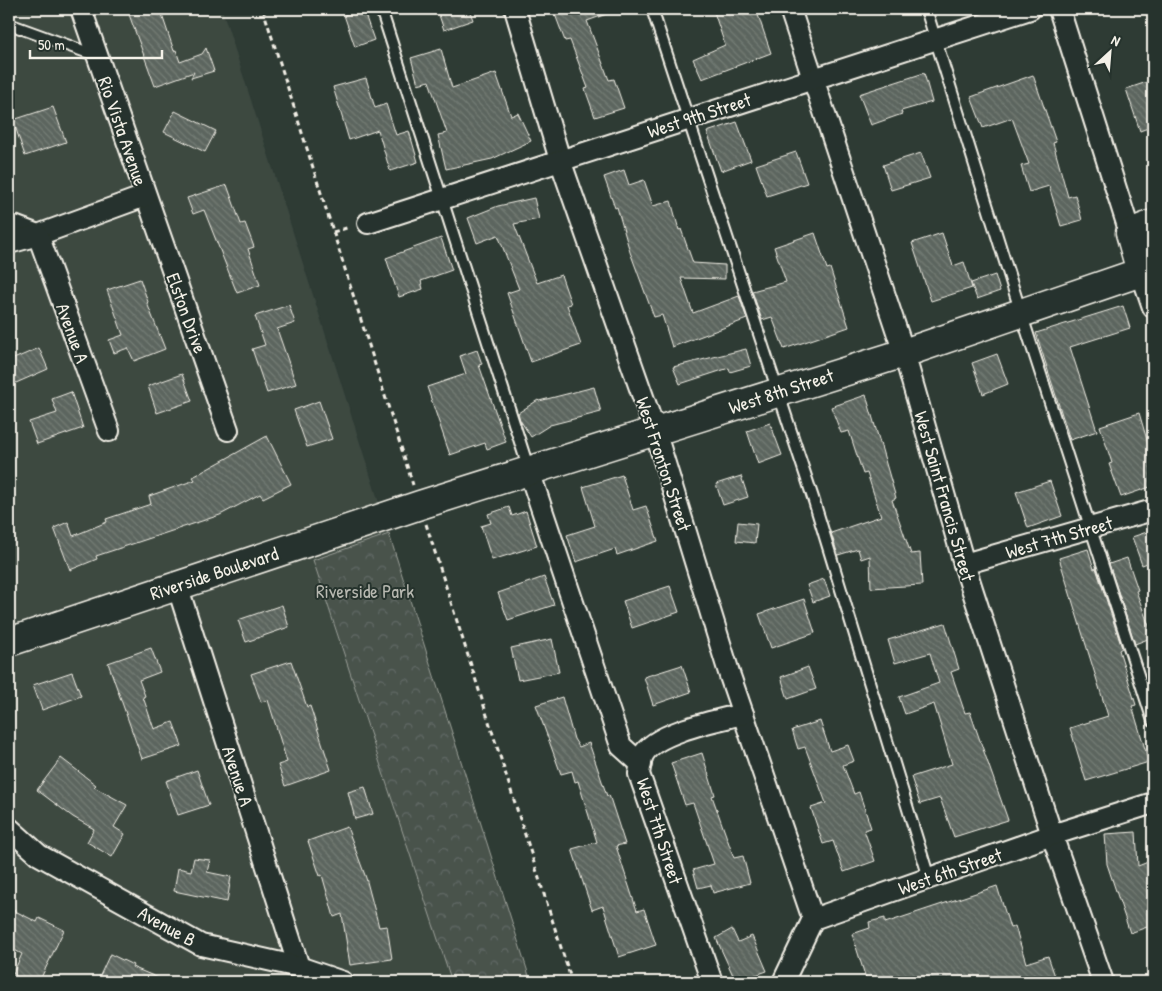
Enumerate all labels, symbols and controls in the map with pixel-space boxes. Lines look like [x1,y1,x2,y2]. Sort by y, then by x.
scale bar [30,28,162,60]
north arrow [1084,28,1134,78]
text: N [1108,30,1124,50]
text: 50 m [38,34,65,55]
street label: Rio Vista Avenue [92,73,154,189]
street label: West 9th Street [644,86,755,144]
street label: Elston Drive [160,269,214,357]
street label: Avenue A [50,300,96,366]
street label: West 8th Street [725,362,837,420]
street label: West Fronton Street [630,394,698,535]
street label: West Saint Francis Street [908,408,982,584]
street label: West 7th Street [1003,509,1116,565]
street label: Riverside Boulevard [146,540,282,606]
park label: Riverside Park [316,578,414,604]
street label: Avenue A [216,743,260,809]
street label: West 7th Street [631,775,690,888]
street label: West 6th Street [895,841,1006,901]
street label: Avenue B [134,900,200,952]

